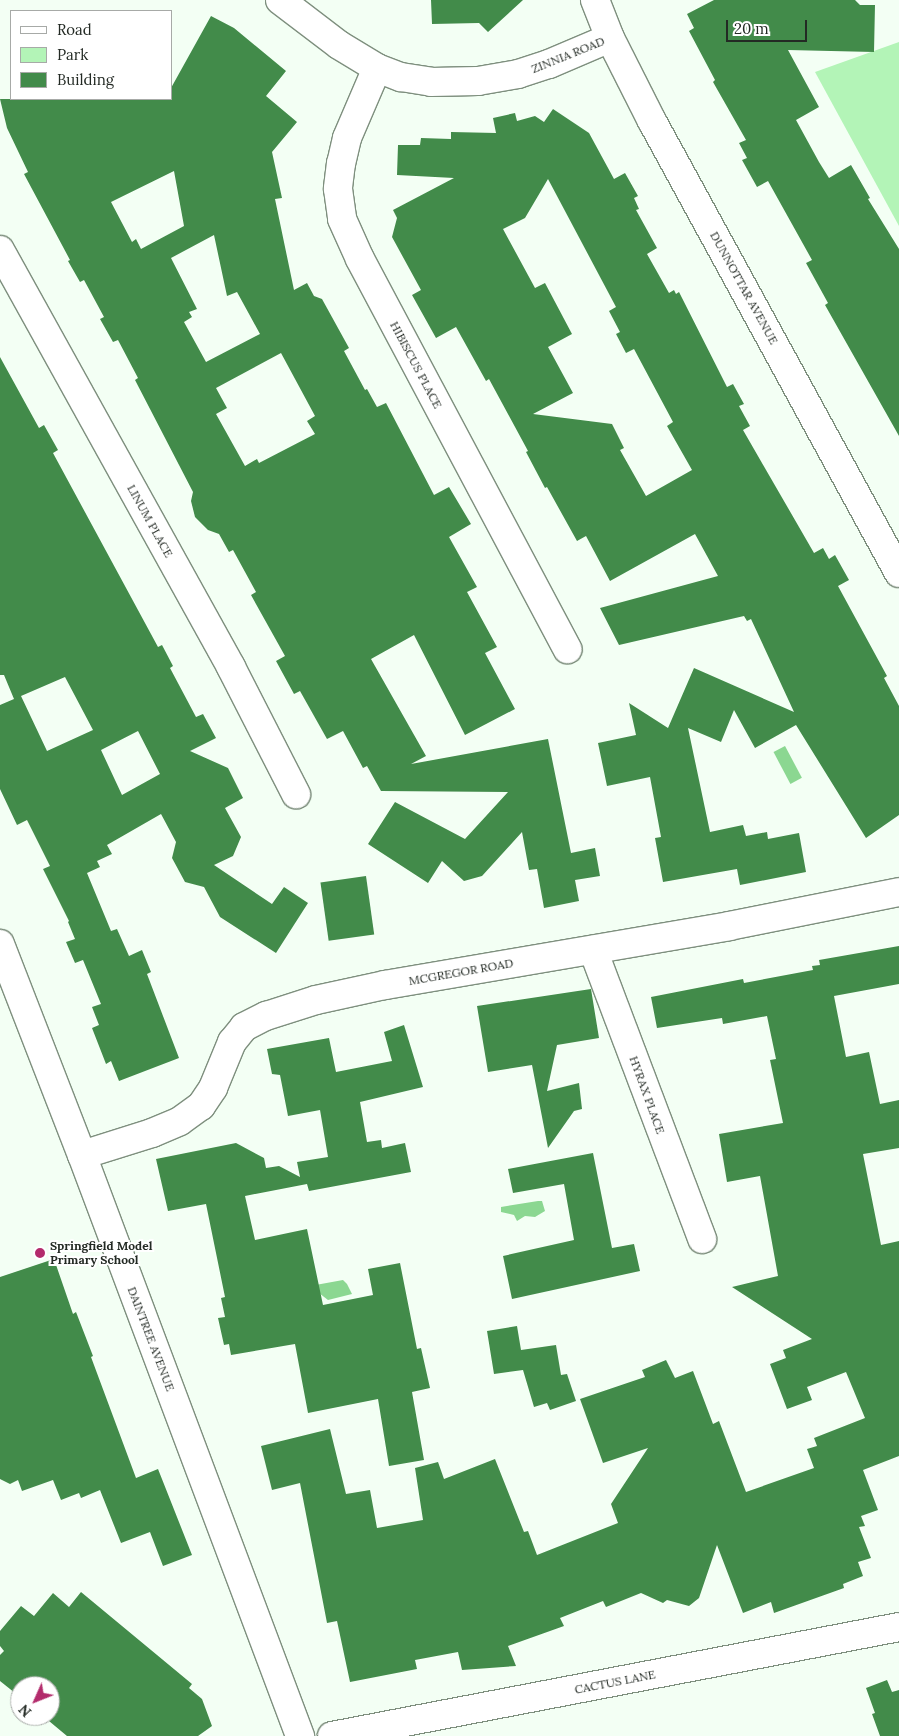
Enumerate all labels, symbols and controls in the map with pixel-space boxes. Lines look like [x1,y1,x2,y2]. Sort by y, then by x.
legend [10,10,172,100]
scale bar [729,10,810,42]
text: 20 m [734,19,769,38]
text: Road [57,20,92,39]
street label: ZINNIA ROAD [529,34,607,76]
text: Park [57,45,88,64]
text: Building [57,70,114,89]
street label: DUNNOTTAR AVENUE [707,229,781,347]
street label: HIBISCUS PLACE [387,319,445,411]
street label: LINUM PLACE [124,482,176,560]
street label: MCGREGOR ROAD [408,956,514,988]
street label: HYRAX PLACE [626,1054,668,1136]
place label: Springfield Model Primary School [50,1239,152,1267]
marker: Springfield Model Primary School [34,1247,46,1259]
street label: DAINTREE AVENUE [124,1285,178,1393]
street label: CACTUS LANE [573,1667,657,1697]
north arrow [10,1676,60,1726]
text: N [15,1701,35,1721]

